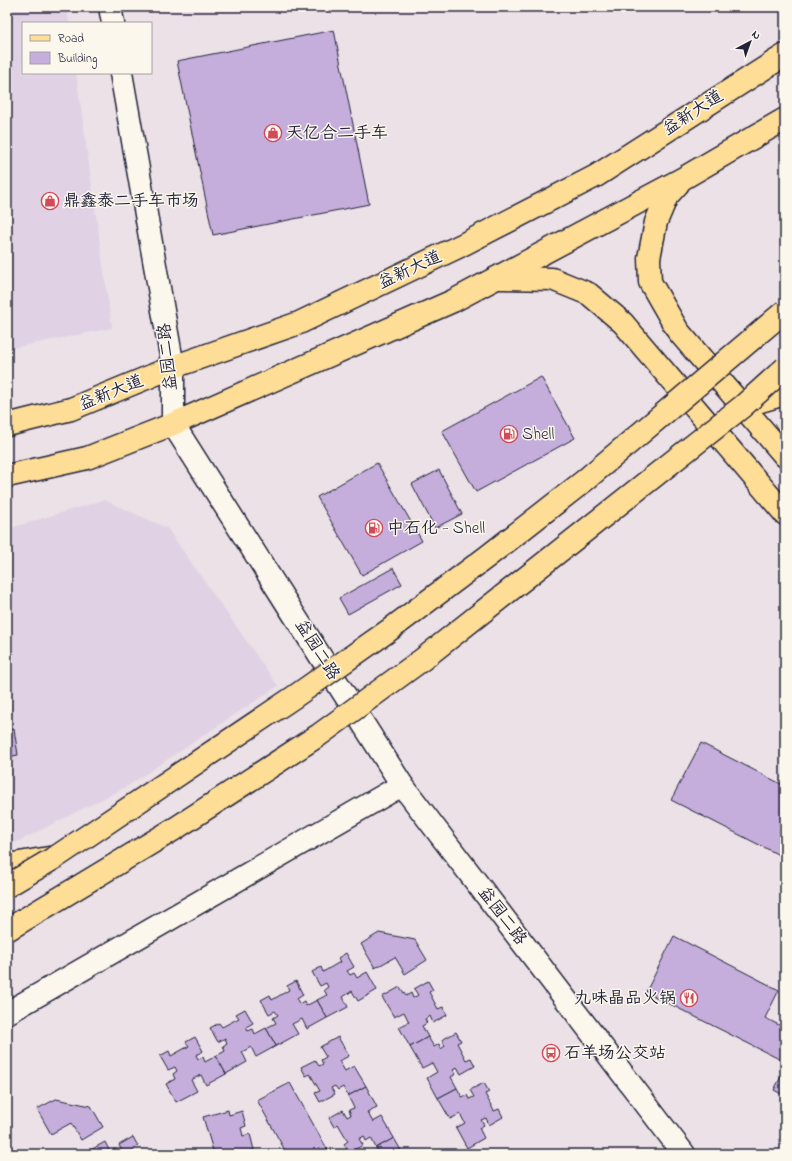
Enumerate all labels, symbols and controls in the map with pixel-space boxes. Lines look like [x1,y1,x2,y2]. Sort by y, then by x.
legend [22,22,152,74]
north arrow [730,22,770,62]
text: N [748,27,764,44]
text: Road [58,30,84,48]
text: Building [57,50,97,69]
street label: 益新大道 [658,84,728,142]
place label: 天亿合二手车 [286,121,388,146]
shop icon: 天亿合二手车 [263,123,283,143]
place label: 鼎鑫泰二手车市场 [63,189,199,214]
shop icon: 鼎鑫泰二手车市场 [40,191,60,211]
street label: 益新大道 [374,244,446,296]
street label: 益园二路 [152,322,184,392]
street label: 益新大道 [75,369,147,417]
place label: Shell [522,422,554,447]
fuel station icon: Shell [499,424,519,444]
place label: 中石化 - Shell [387,516,485,541]
fuel station icon: 中石化 - Shell [364,518,384,538]
street label: 益园二路 [288,615,346,685]
street label: 益园二路 [472,881,532,951]
place label: 九味晶品火锅 [574,986,676,1011]
restaurant icon: 九味晶品火锅 [679,988,699,1008]
place label: 石羊场公交站 [564,1041,666,1066]
bus stop icon: 石羊场公交站 [541,1043,561,1063]

